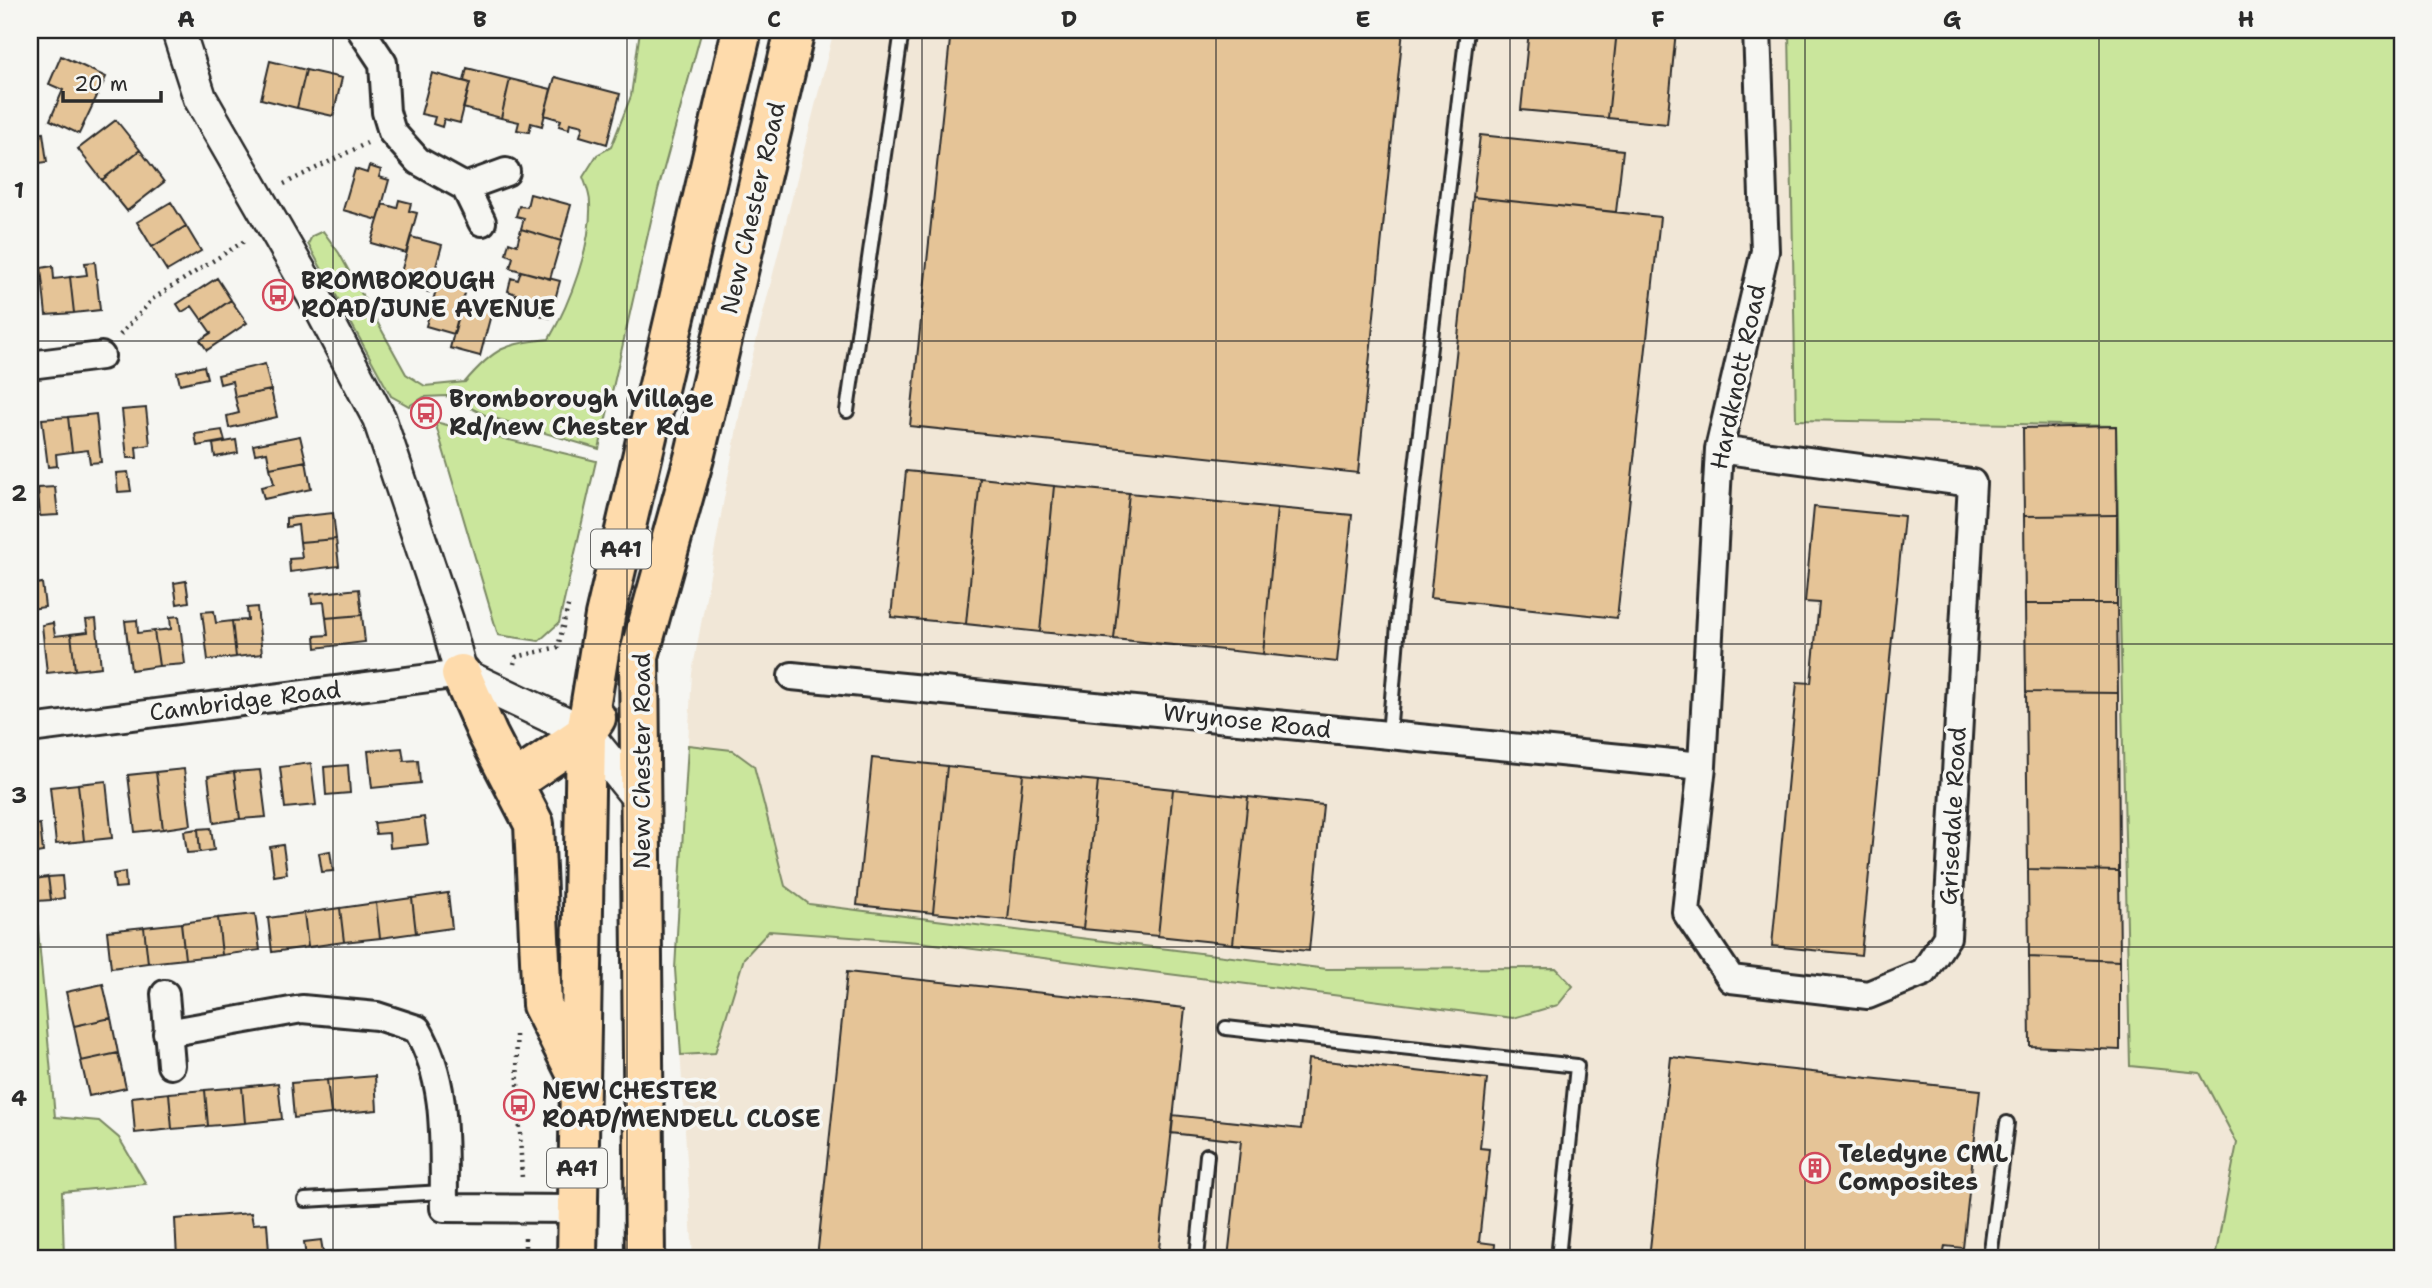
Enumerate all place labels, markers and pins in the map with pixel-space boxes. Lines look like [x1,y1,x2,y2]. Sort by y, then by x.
place label: BROMBOROUGH ROAD/JUNE AVENUE [301,265,556,325]
bus stop icon: BROMBOROUGH ROAD/JUNE AVENUE [261,278,295,312]
place label: Bromborough Village Rd/new Chester Rd [449,383,714,443]
bus stop icon: Bromborough Village Rd/new Chester Rd [409,396,443,430]
place label: NEW CHESTER ROAD/MENDELL CLOSE [542,1075,821,1135]
bus stop icon: NEW CHESTER ROAD/MENDELL CLOSE [502,1088,536,1122]
place label: Teledyne CML Composites [1838,1138,2008,1198]
building icon: Teledyne CML Composites [1798,1151,1832,1185]

